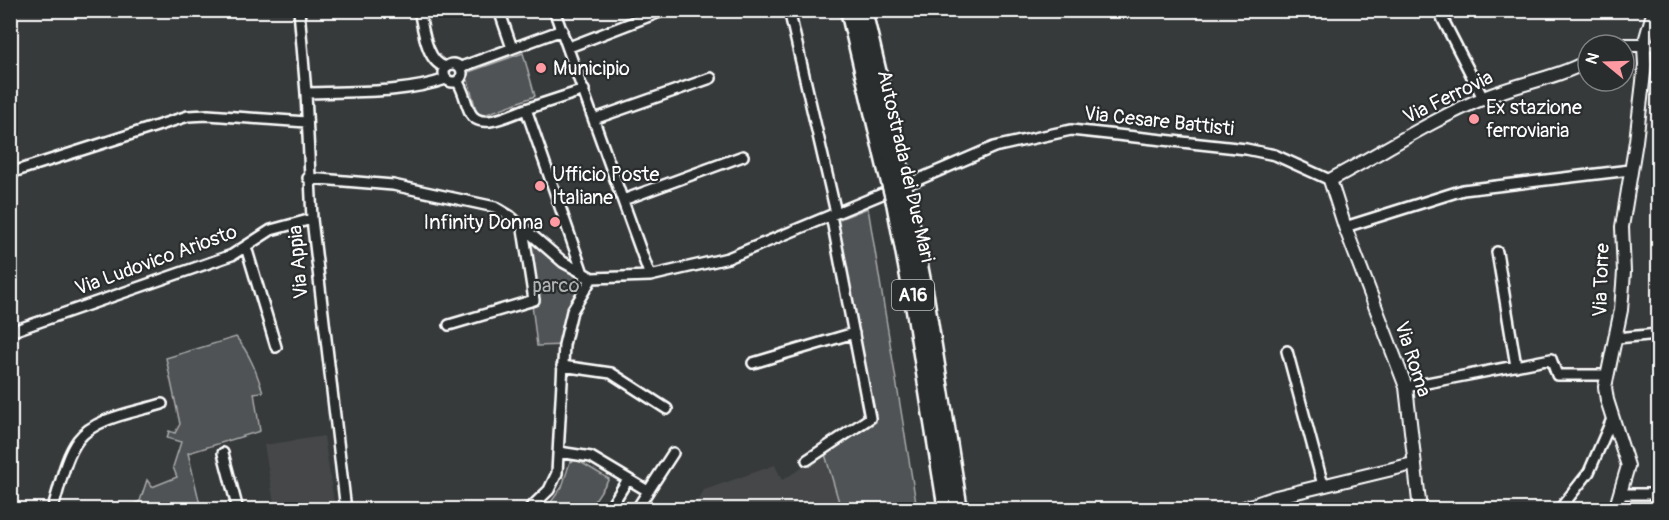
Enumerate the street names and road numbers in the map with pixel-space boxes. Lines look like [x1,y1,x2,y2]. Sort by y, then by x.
street label: Via Ferrovia [1399,65,1497,129]
street label: Autostrada dei Due Mari [872,67,940,265]
street label: Via Cesare Battisti [1083,101,1235,141]
street label: Via Ludovico Ariosto [72,219,241,301]
street label: Via Appia [282,224,314,300]
street label: Via Torre [1587,243,1615,317]
road number: A16 [892,280,934,310]
street label: Via Roma [1389,318,1437,400]

